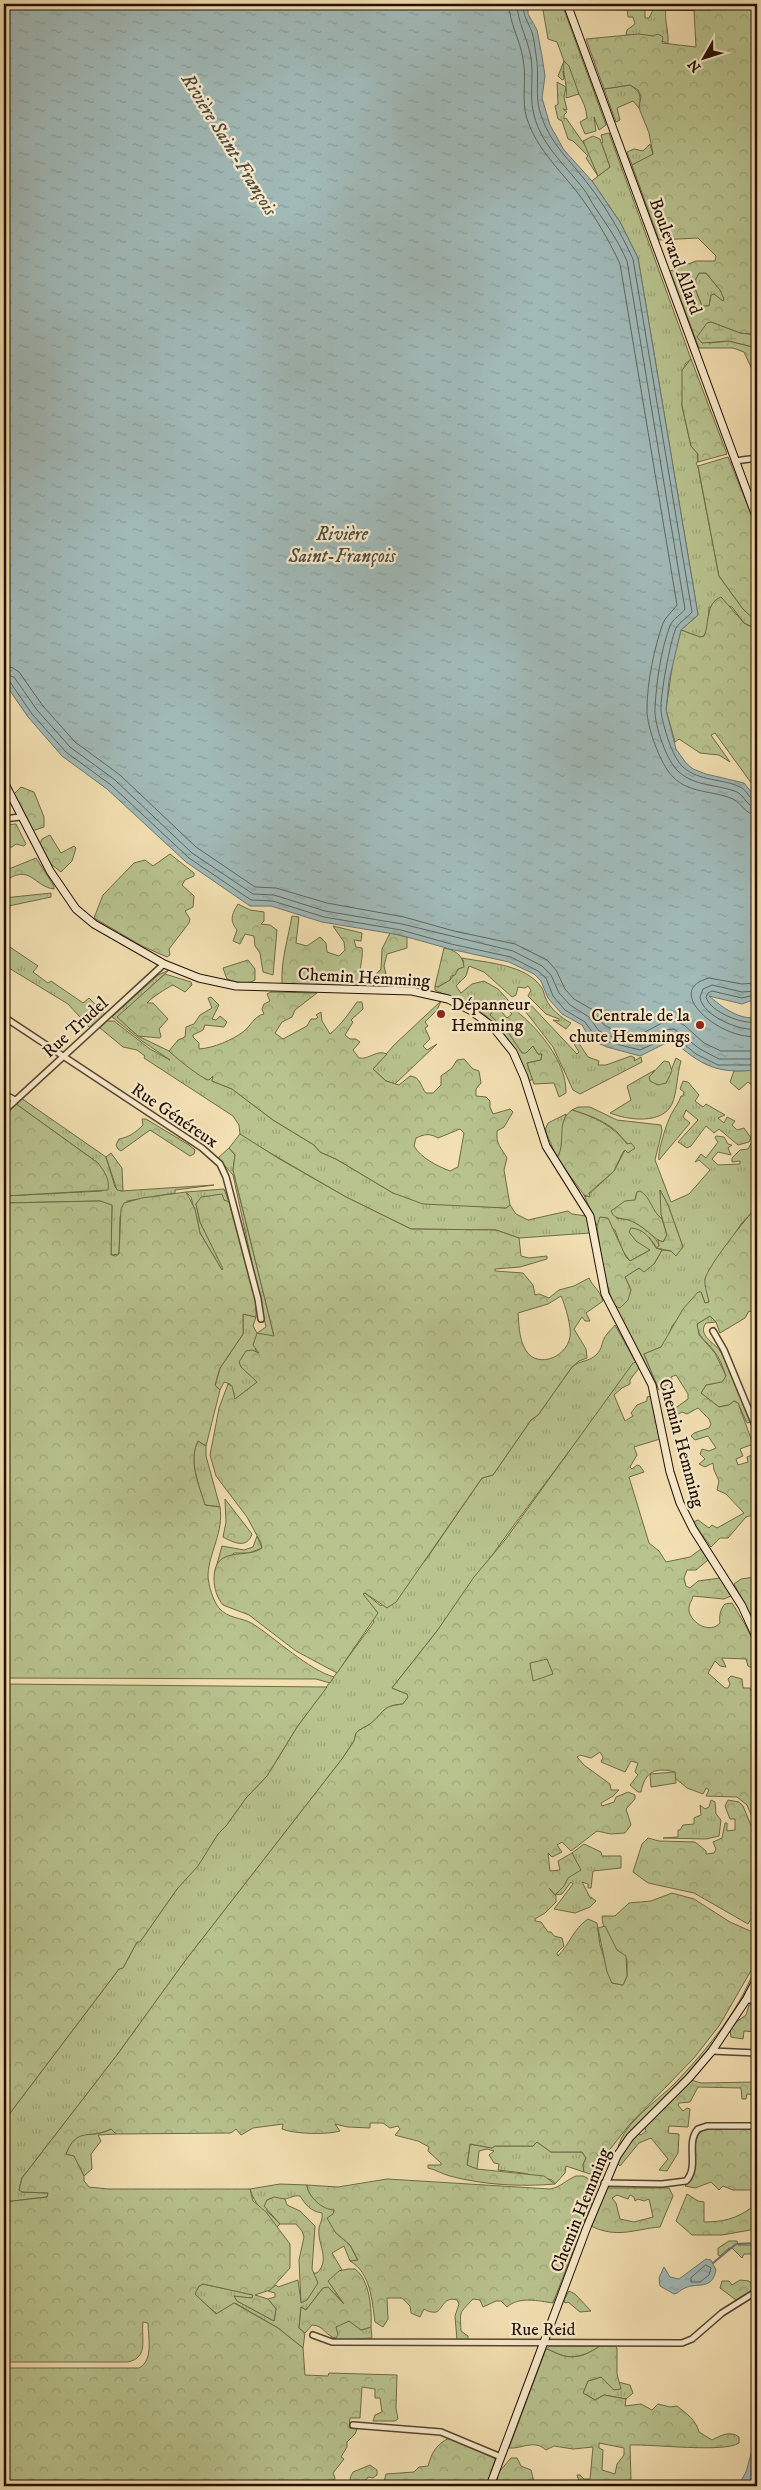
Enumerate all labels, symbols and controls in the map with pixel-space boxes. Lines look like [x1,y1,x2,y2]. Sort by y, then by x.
north arrow [678,32,728,82]
text: N [684,55,705,76]
water label: Rivière Saint-François [175,69,282,221]
street label: Boulevard Allard [644,195,706,318]
water label: Rivière Saint-François [287,523,397,568]
street label: Chemin Hemming [297,964,431,992]
street label: Rue Trudel [38,992,114,1063]
place label: Dépanneur Hemming [451,994,530,1037]
place label: Centrale de la chute Hemmings [569,1005,690,1048]
marker: Dépanneur Hemming [435,1008,447,1020]
marker: Centrale de la chute Hemmings [694,1019,706,1031]
street label: Rue Généreux [127,1079,222,1153]
street label: Chemin Hemming [653,1376,709,1510]
street label: Chemin Hemming [546,2145,616,2276]
street label: Rue Reid [511,2319,575,2341]

